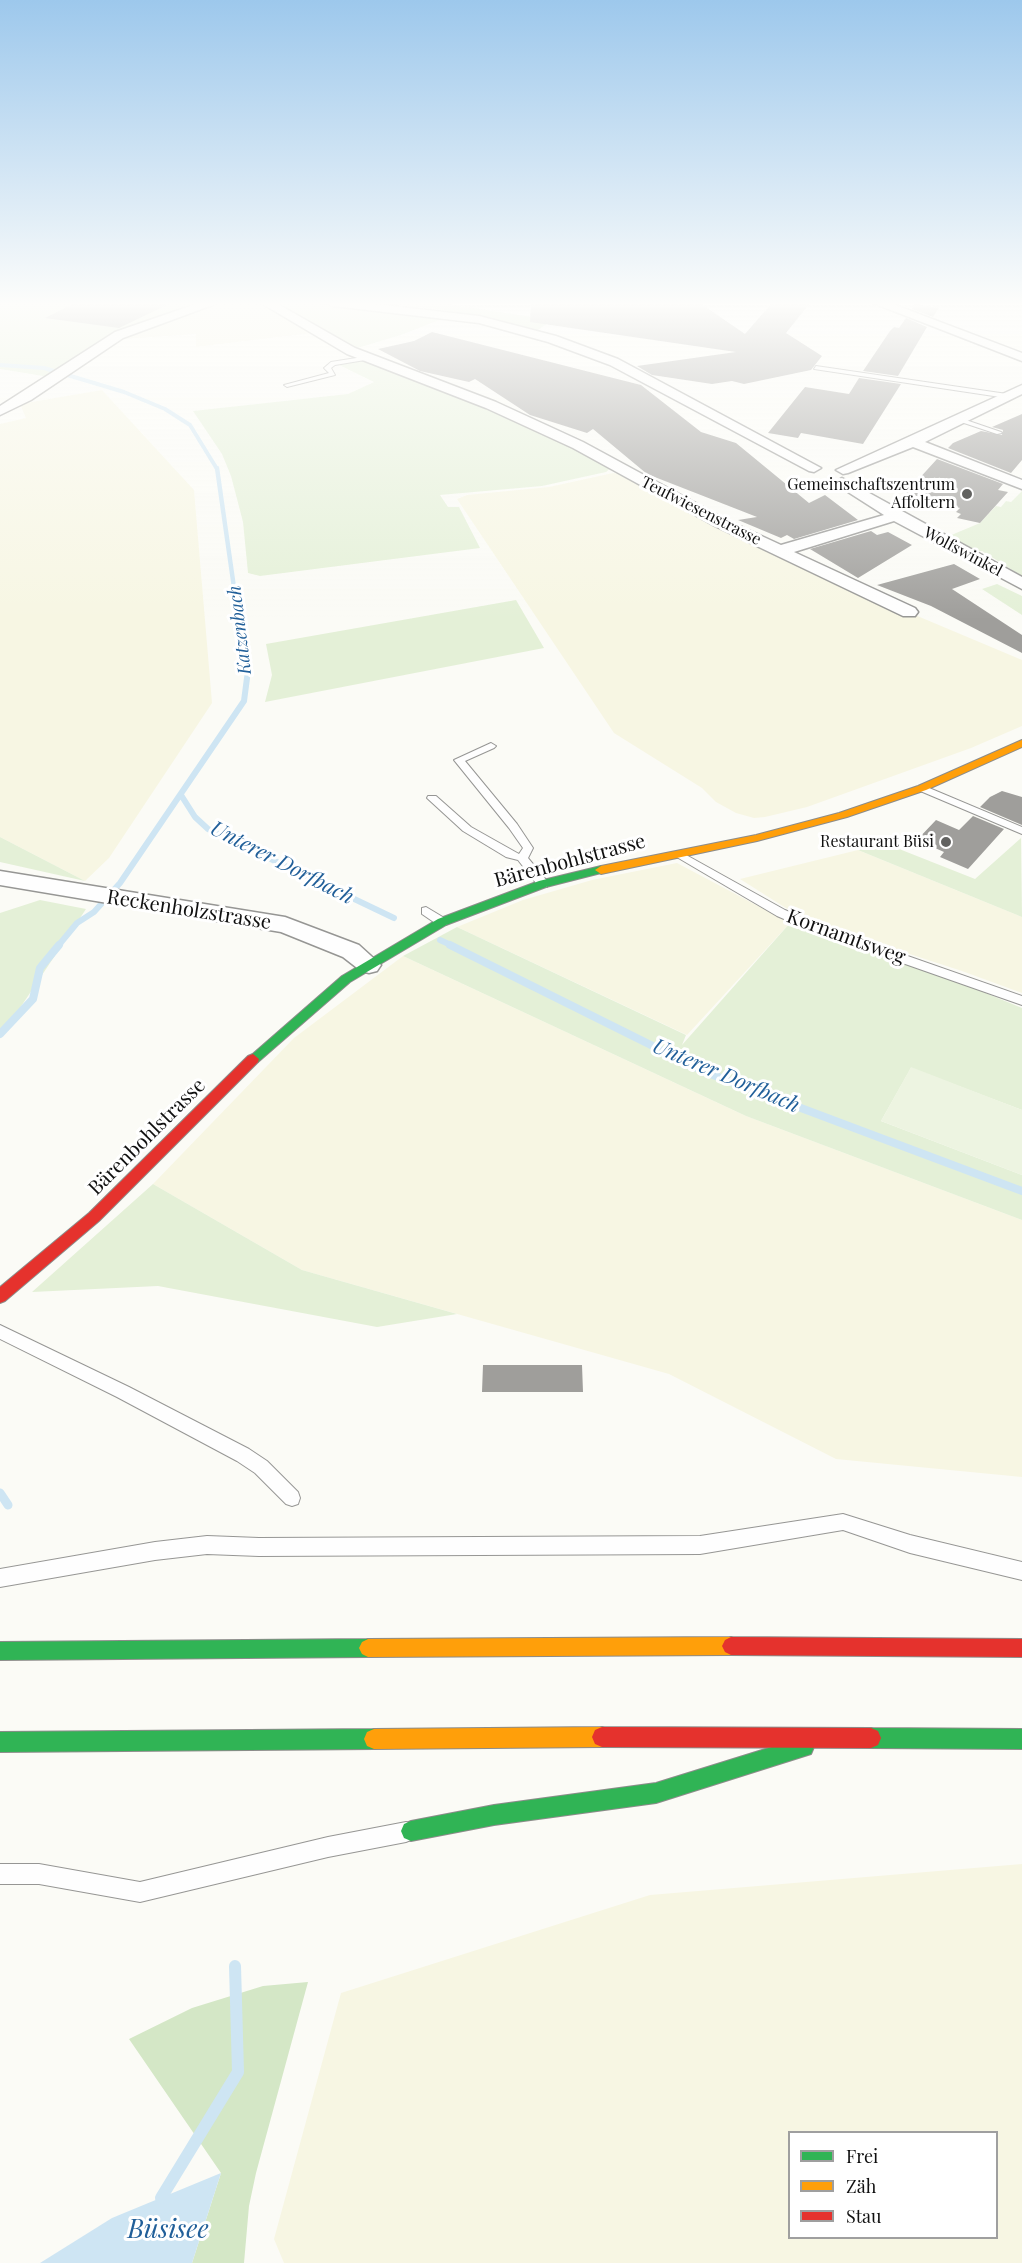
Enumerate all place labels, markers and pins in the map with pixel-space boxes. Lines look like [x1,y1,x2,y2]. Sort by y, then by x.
place label: Gemeinschaftszentrum Affoltern [787,475,955,513]
marker: Gemeinschaftszentrum Affoltern [960,487,974,501]
place label: Restaurant Büsi [820,832,934,852]
marker: Restaurant Büsi [939,835,953,849]

